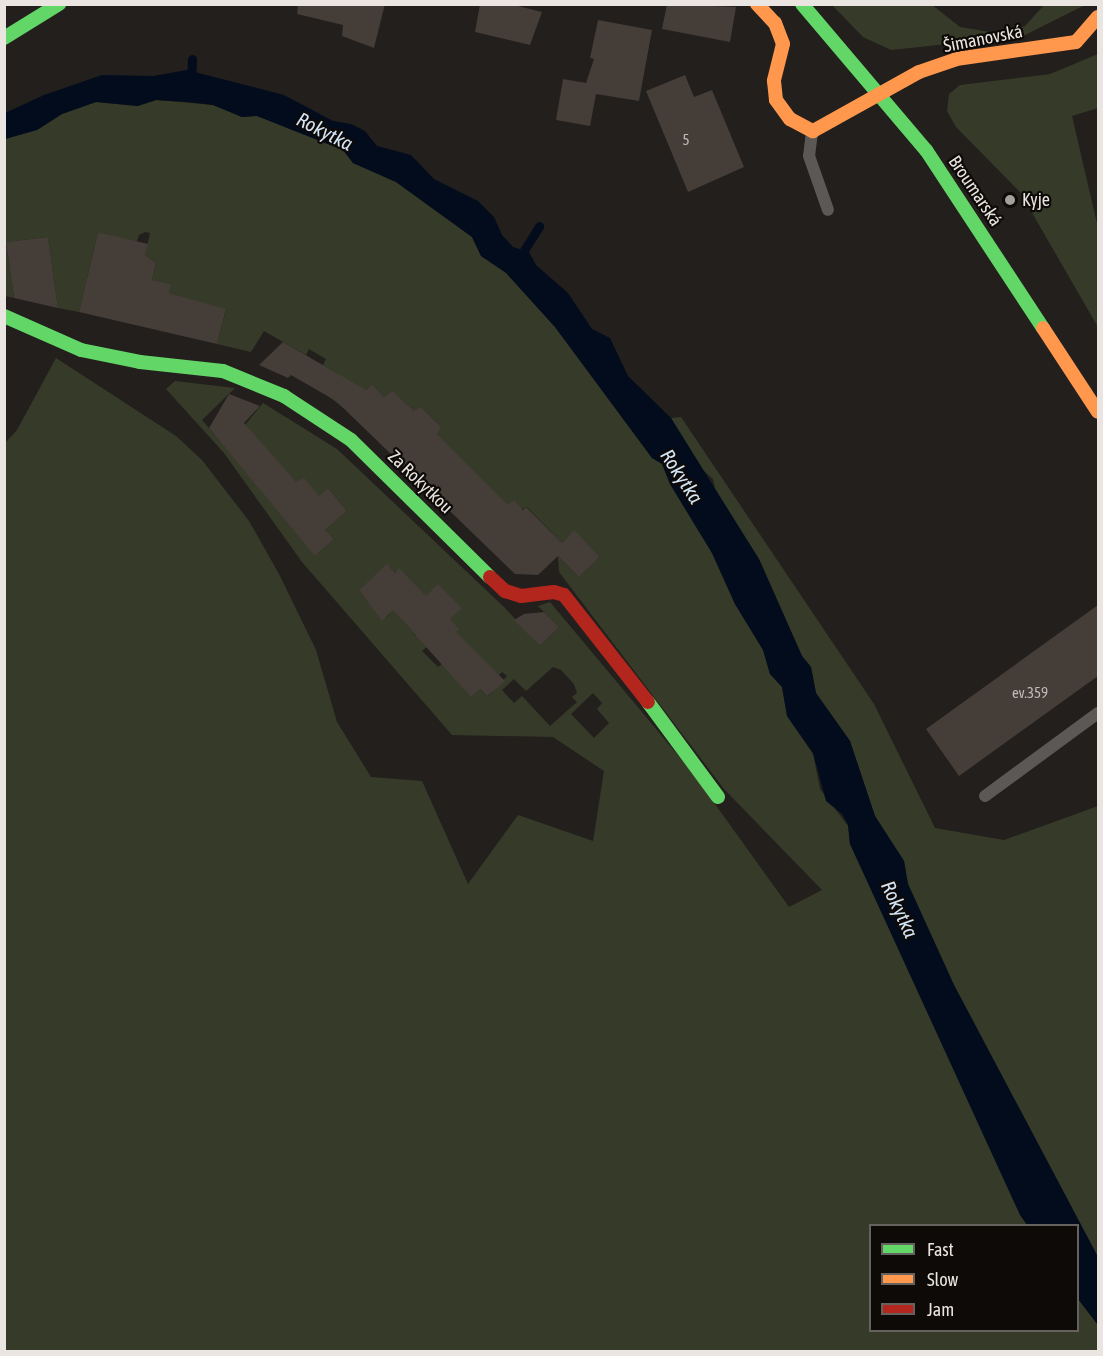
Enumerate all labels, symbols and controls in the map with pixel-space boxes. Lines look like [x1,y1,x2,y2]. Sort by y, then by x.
street label: Šimanovská [942,21,1024,57]
water label: Rokytka [293,107,357,155]
house number: 5 [682,131,690,149]
street label: Broumarská [944,152,1006,230]
place label: Kyje [1022,189,1050,211]
marker: Kyje [1003,193,1017,207]
water label: Rokytka [656,444,708,508]
street label: Za Rokytkou [383,446,457,518]
house number: ev.359 [1012,684,1048,702]
water label: Rokytka [876,877,924,941]
legend [869,1224,1079,1332]
text: Fast [927,1239,954,1260]
text: Slow [927,1269,958,1290]
text: Jam [927,1299,954,1320]

